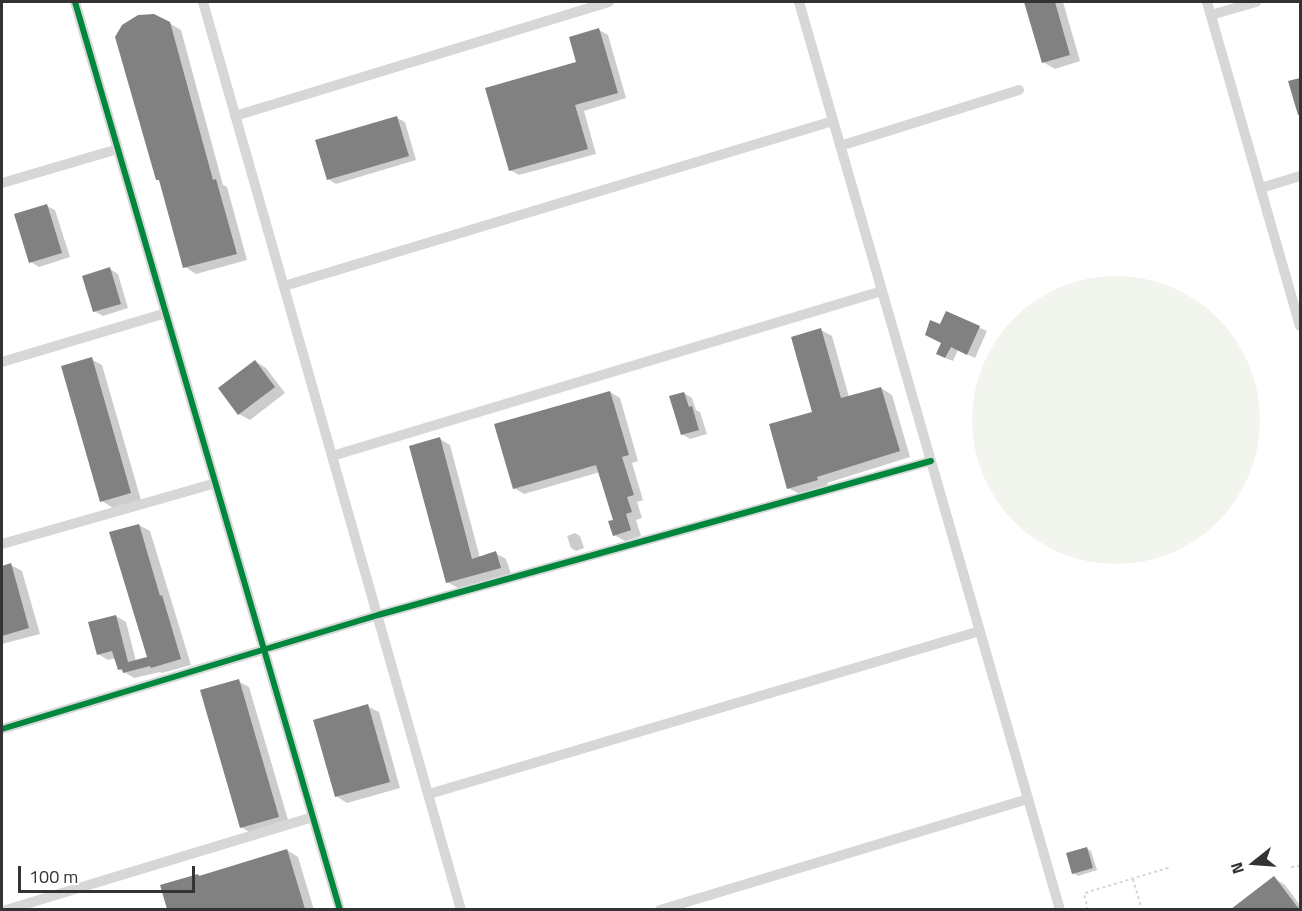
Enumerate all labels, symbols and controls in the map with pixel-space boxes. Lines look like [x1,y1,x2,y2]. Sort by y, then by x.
north arrow [1224,833,1284,893]
scale bar [21,854,198,892]
text: N [1224,859,1250,877]
text: 100 m [29,863,78,890]

